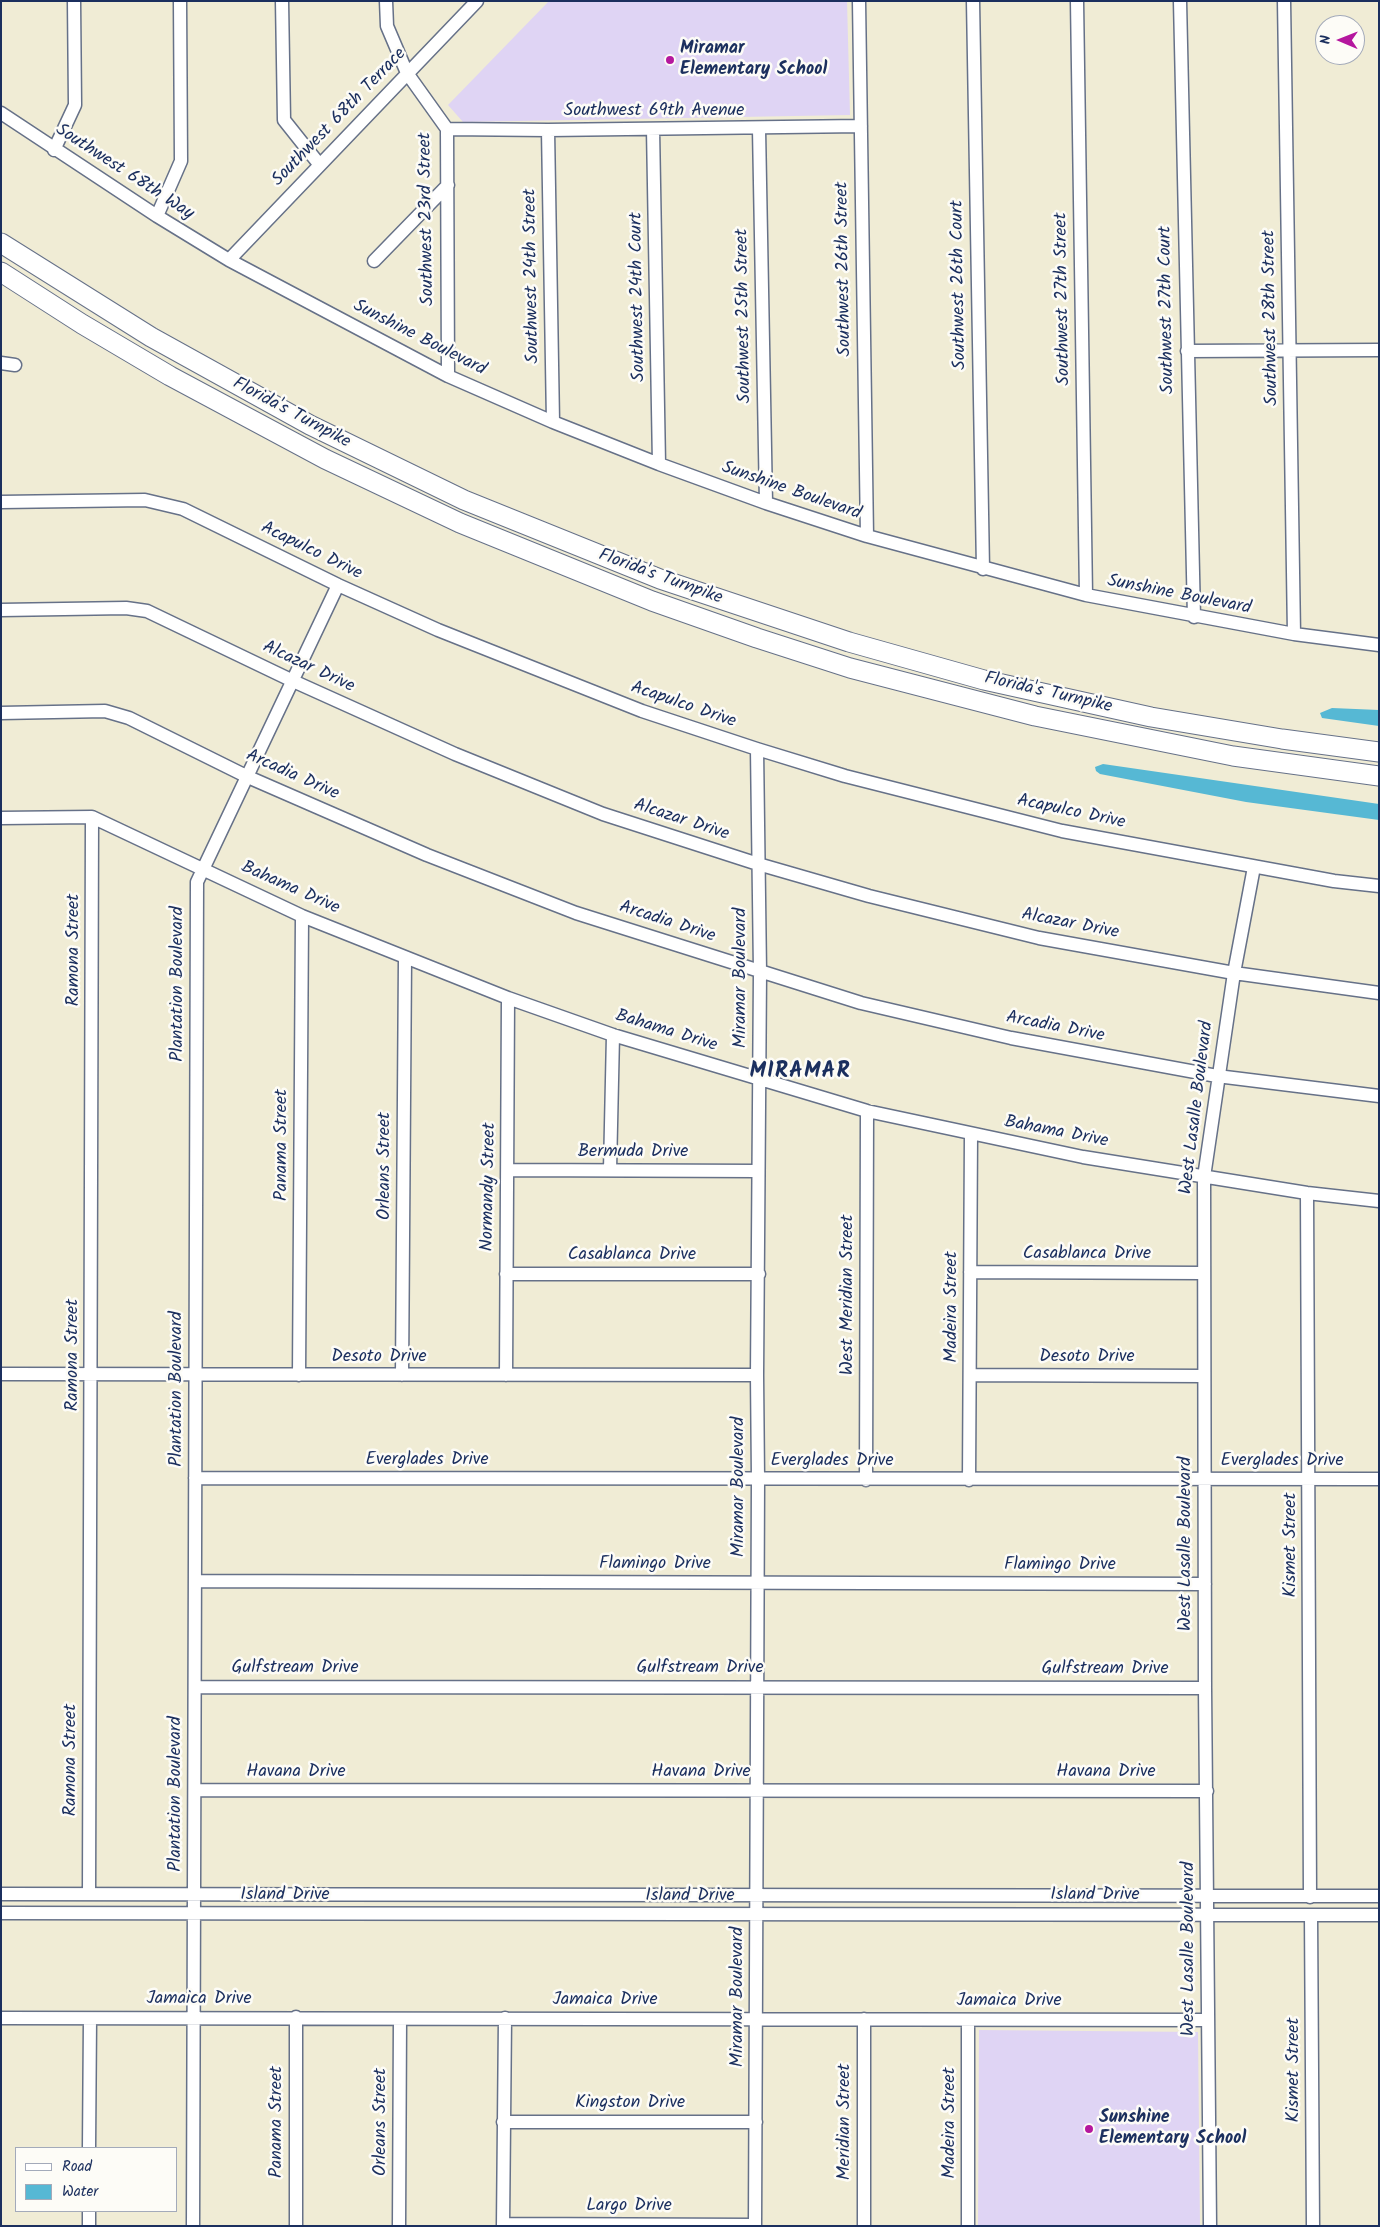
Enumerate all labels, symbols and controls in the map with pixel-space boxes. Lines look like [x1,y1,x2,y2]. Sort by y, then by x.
north arrow [1315,15,1365,65]
text: N [1315,35,1337,44]
place label: Miramar Elementary School [680,39,827,82]
street label: Southwest 68th Terrace [268,44,412,192]
marker: Miramar Elementary School [664,54,676,66]
street label: Southwest 69th Avenue [564,101,744,123]
street label: Southwest 68th Way [51,120,197,226]
street label: Southwest 23rd Street [416,132,440,306]
street label: Southwest 26th Street [833,181,857,357]
street label: Southwest 24th Street [521,188,545,364]
street label: Southwest 26th Court [948,200,972,370]
street label: Southwest 24th Court [627,212,651,382]
street label: Southwest 27th Street [1052,212,1076,386]
street label: Southwest 27th Court [1156,226,1180,394]
street label: Southwest 25th Street [733,228,757,404]
street label: Southwest 28th Street [1260,230,1284,406]
street label: Sunshine Boulevard [349,296,489,382]
street label: Florida's Turnpike [228,374,354,454]
street label: Sunshine Boulevard [718,458,864,526]
street label: Acapulco Drive [257,518,365,586]
street label: Florida's Turnpike [595,546,725,610]
street label: Sunshine Boulevard [1105,571,1253,621]
street label: Alcazar Drive [259,637,357,699]
street label: Florida's Turnpike [982,669,1114,719]
street label: Acapulco Drive [627,678,739,734]
street label: Arcadia Drive [242,746,342,806]
street label: Acapulco Drive [1015,791,1127,835]
street label: Alcazar Drive [631,795,731,847]
street label: Bahama Drive [237,858,343,920]
street label: Ramona Street [64,894,86,1006]
street label: Arcadia Drive [616,897,718,949]
street label: Alcazar Drive [1019,905,1121,945]
street label: Plantation Boulevard [168,906,190,1062]
street label: Miramar Boulevard [731,908,753,1048]
street label: Bahama Drive [612,1006,720,1058]
street label: Arcadia Drive [1004,1008,1106,1048]
street label: West Lasalle Boulevard [1177,1020,1219,1196]
district label: MIRAMAR [749,1060,851,1086]
street label: Panama Street [272,1089,294,1201]
street label: Orleans Street [375,1112,397,1220]
street label: Bahama Drive [1002,1112,1110,1154]
street label: Normandy Street [478,1122,502,1252]
street label: Bermuda Drive [578,1142,688,1164]
street label: West Meridian Street [838,1215,860,1375]
street label: Casablanca Drive [1023,1244,1151,1266]
street label: Casablanca Drive [568,1245,696,1267]
street label: Madeira Street [942,1251,964,1363]
street label: Ramona Street [63,1299,85,1411]
street label: Plantation Boulevard [167,1311,189,1467]
street label: Desoto Drive [331,1347,427,1369]
street label: Desoto Drive [1039,1347,1135,1369]
street label: Miramar Boulevard [729,1417,751,1557]
street label: Everglades Drive [365,1450,489,1472]
street label: Everglades Drive [770,1451,894,1473]
street label: Everglades Drive [1220,1451,1344,1473]
street label: West Lasalle Boulevard [1176,1457,1198,1631]
street label: Kismet Street [1281,1493,1303,1597]
street label: Flamingo Drive [599,1554,711,1576]
street label: Flamingo Drive [1004,1555,1116,1577]
street label: Gulfstream Drive [231,1658,359,1680]
street label: Gulfstream Drive [636,1658,764,1680]
street label: Gulfstream Drive [1041,1659,1169,1681]
street label: Ramona Street [61,1704,83,1816]
street label: Plantation Boulevard [166,1716,188,1872]
street label: Havana Drive [246,1762,346,1784]
street label: Havana Drive [651,1762,751,1784]
street label: Havana Drive [1056,1762,1156,1784]
street label: West Lasalle Boulevard [1179,1862,1201,2036]
street label: Island Drive [240,1885,330,1907]
street label: Island Drive [1050,1885,1140,1907]
street label: Island Drive [645,1886,735,1908]
street label: Miramar Boulevard [728,1927,750,2067]
street label: Jamaica Drive [146,1989,252,2011]
street label: Jamaica Drive [552,1990,658,2012]
street label: Jamaica Drive [956,1991,1062,2013]
street label: Kismet Street [1284,2018,1306,2122]
street label: Meridian Street [835,2064,857,2180]
street label: Panama Street [267,2066,289,2178]
street label: Madeira Street [940,2067,962,2179]
street label: Orleans Street [371,2068,393,2176]
street label: Kingston Drive [575,2093,685,2115]
place label: Sunshine Elementary School [1099,2108,1246,2150]
marker: Sunshine Elementary School [1083,2123,1095,2135]
legend [15,2147,178,2212]
text: Road [62,2155,92,2179]
text: Water [62,2180,98,2204]
street label: Largo Drive [586,2196,672,2218]

